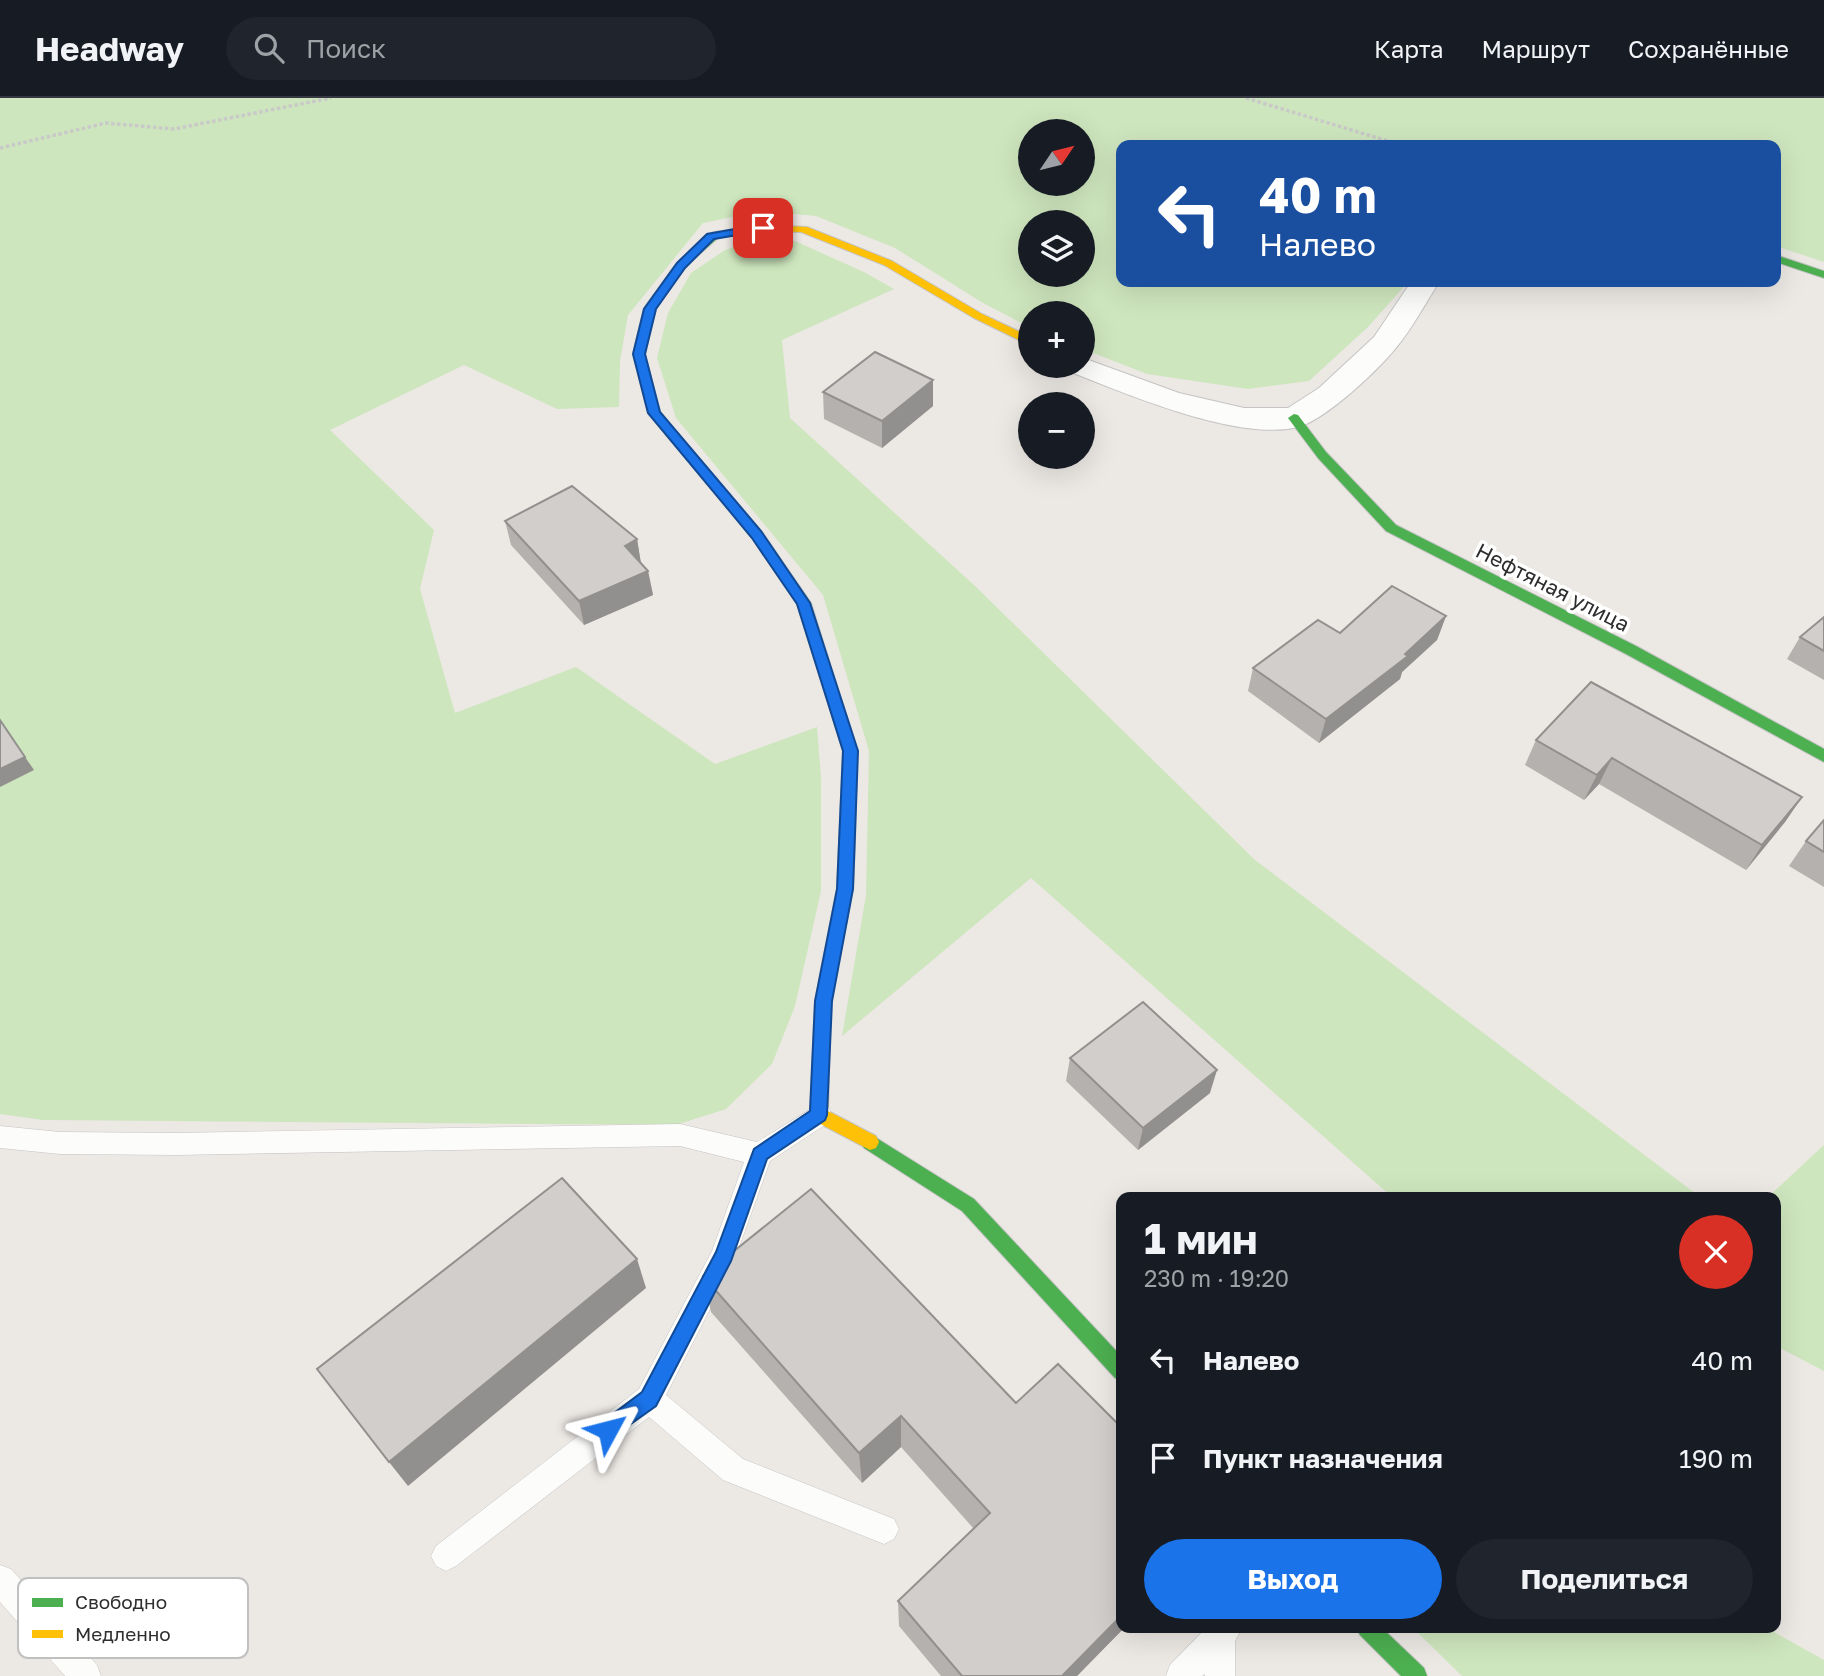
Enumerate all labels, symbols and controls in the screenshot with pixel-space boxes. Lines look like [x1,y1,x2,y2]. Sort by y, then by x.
search box [226,17,716,80]
text: Headway [35,29,184,68]
icon: search [250,29,288,67]
text: Поиск [306,33,386,64]
text: Карта [1374,34,1444,63]
text: Маршрут [1482,34,1590,63]
text: Сохранённые [1628,34,1789,63]
north arrow [1018,119,1096,196]
map controls [1018,119,1095,469]
text: 40 m [1259,165,1377,224]
icon: left [1144,168,1235,259]
pin [733,198,793,258]
icon: arrive [744,209,782,247]
button: layers [1018,210,1095,287]
text: Налево [1259,225,1376,263]
button: + [1018,301,1095,378]
button: − [1018,392,1095,469]
street label: Нефтяная улица [1472,537,1634,637]
text: 1 мин [1144,1213,1258,1263]
button: close [1679,1215,1753,1289]
text: 230 m · 19:20 [1144,1264,1289,1292]
icon: left [1144,1341,1182,1379]
text: Налево [1203,1345,1299,1376]
text: 40 m [1692,1345,1753,1376]
position arrow [571,1393,645,1467]
icon: arrive [1144,1439,1182,1477]
text: Пункт назначения [1203,1443,1443,1474]
text: 190 m [1679,1443,1753,1474]
button: Выход [1144,1539,1442,1619]
button: Поделиться [1456,1539,1753,1619]
legend [18,1578,248,1658]
text: Свободно [75,1590,167,1613]
text: Медленно [75,1622,171,1645]

